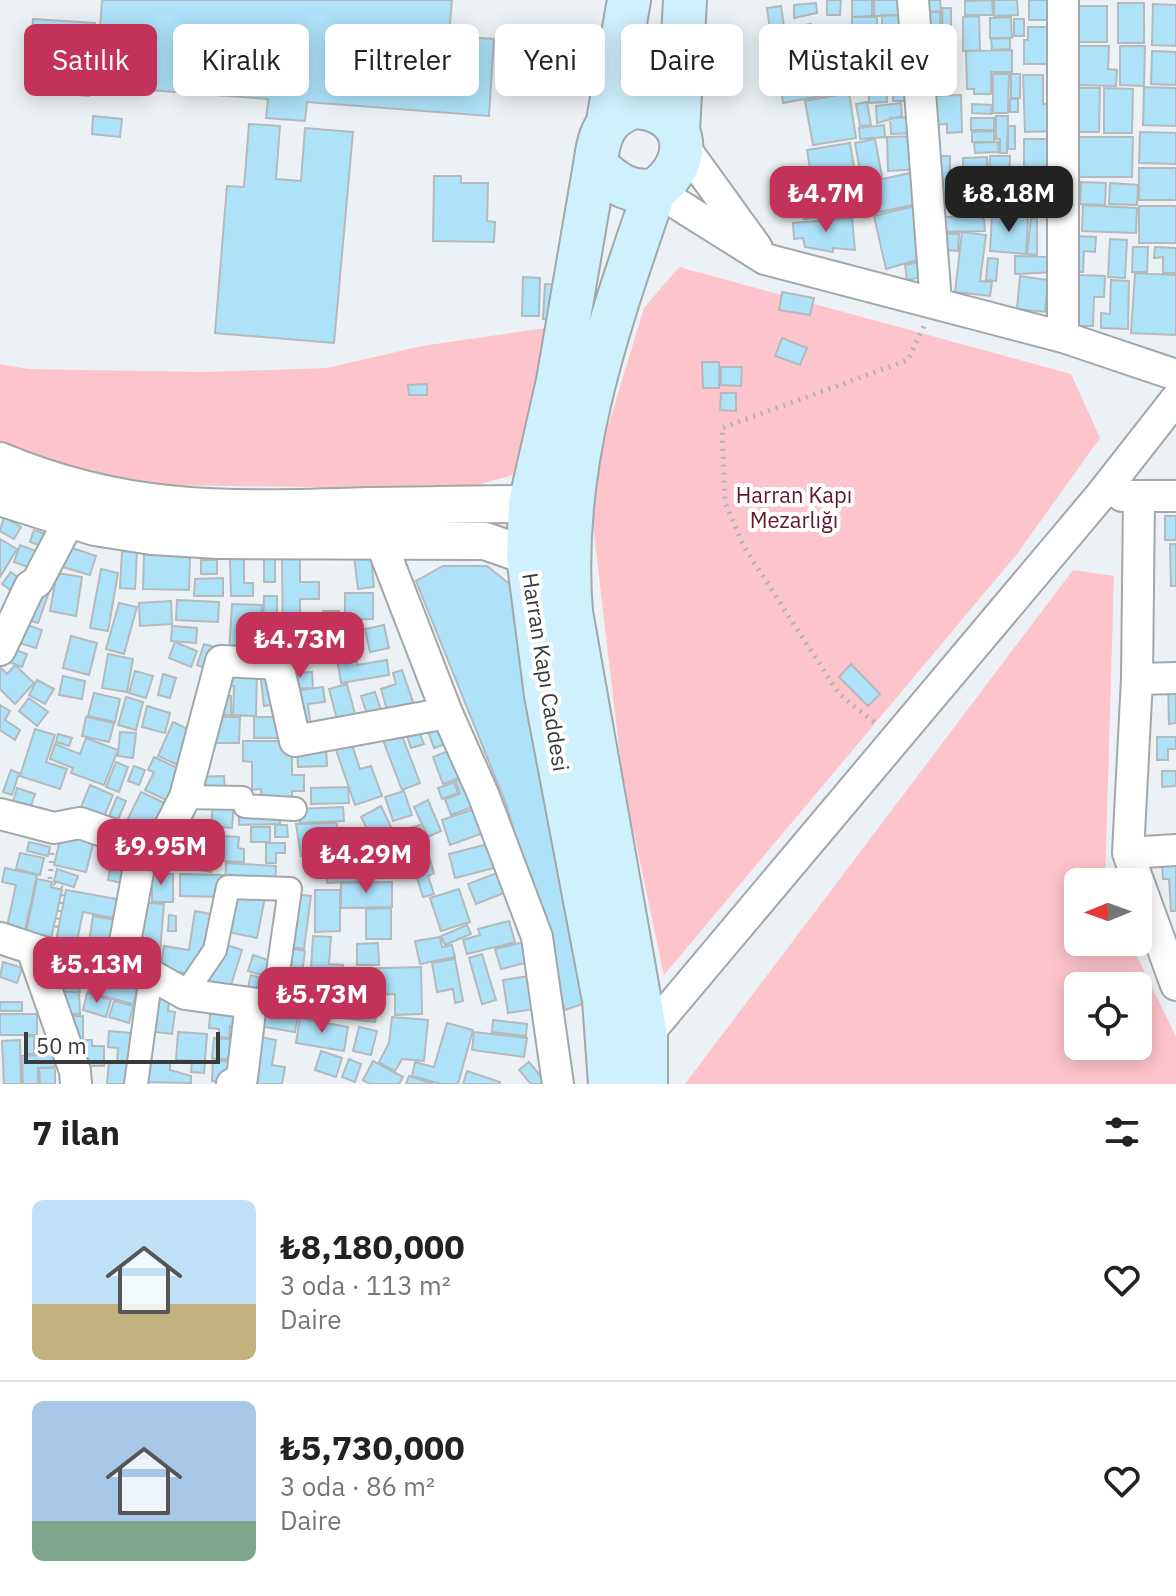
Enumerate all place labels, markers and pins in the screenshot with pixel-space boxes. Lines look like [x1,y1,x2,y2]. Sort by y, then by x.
pin: ₺4.7M [770,166,882,234]
pin: ₺8.18M [944,166,1074,234]
pin: ₺4.73M [235,612,365,680]
pin: ₺9.95M [96,819,226,887]
pin: ₺4.29M [301,827,431,895]
pin: ₺5.13M [32,937,162,1005]
pin: ₺5.73M [257,967,387,1035]

